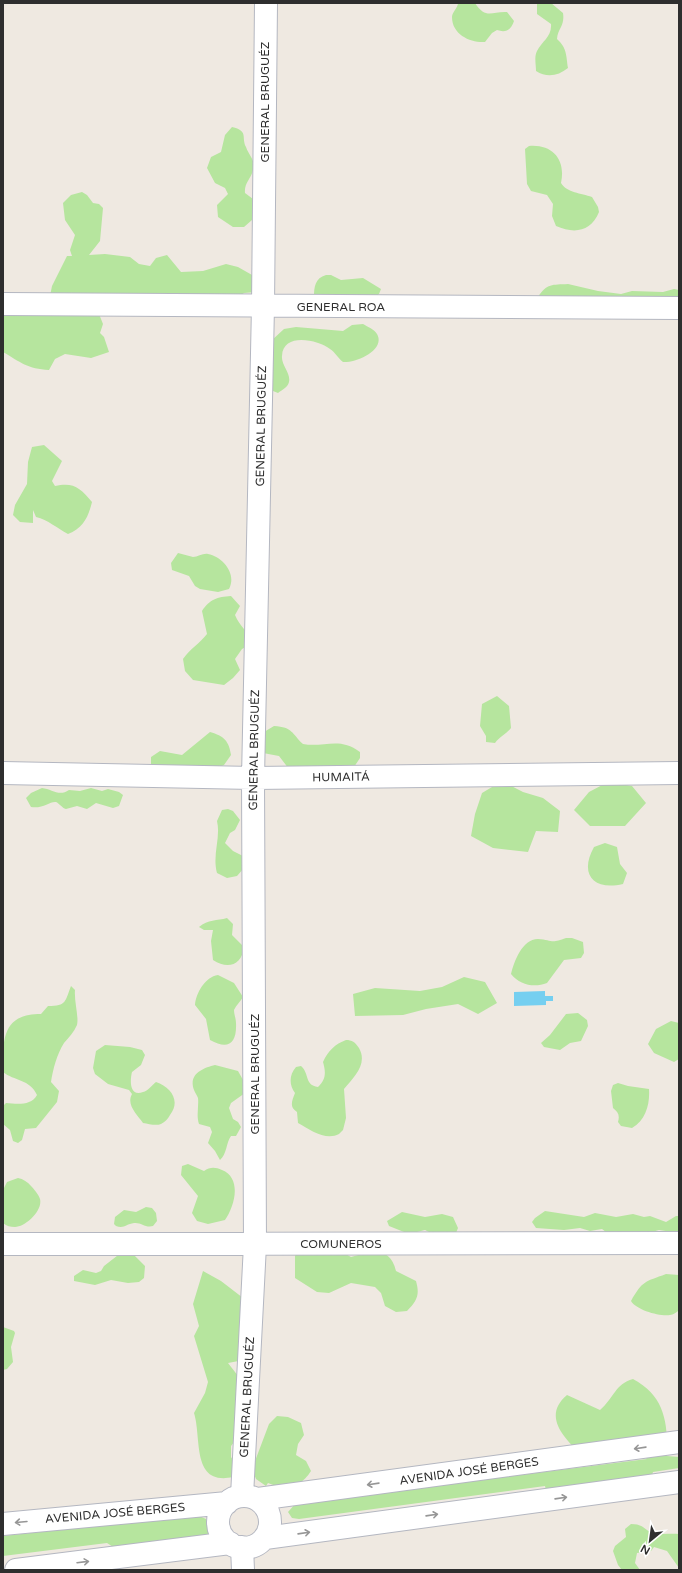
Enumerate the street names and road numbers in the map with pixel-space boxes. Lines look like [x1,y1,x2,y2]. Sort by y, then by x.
street label: GENERAL BRUGUÉZ [258,41,272,163]
street label: GENERAL ROA [297,300,385,314]
street label: GENERAL BRUGUÉZ [253,365,269,487]
street label: GENERAL BRUGUÉZ [246,689,262,811]
street label: HUMAITÁ [312,769,370,785]
street label: GENERAL BRUGUÉZ [248,1013,262,1135]
street label: COMUNEROS [300,1237,382,1251]
street label: GENERAL BRUGUÉZ [237,1336,257,1458]
street label: AVENIDA JOSÉ BERGES [398,1454,540,1488]
street label: AVENIDA JOSÉ BERGES [44,1500,186,1526]

